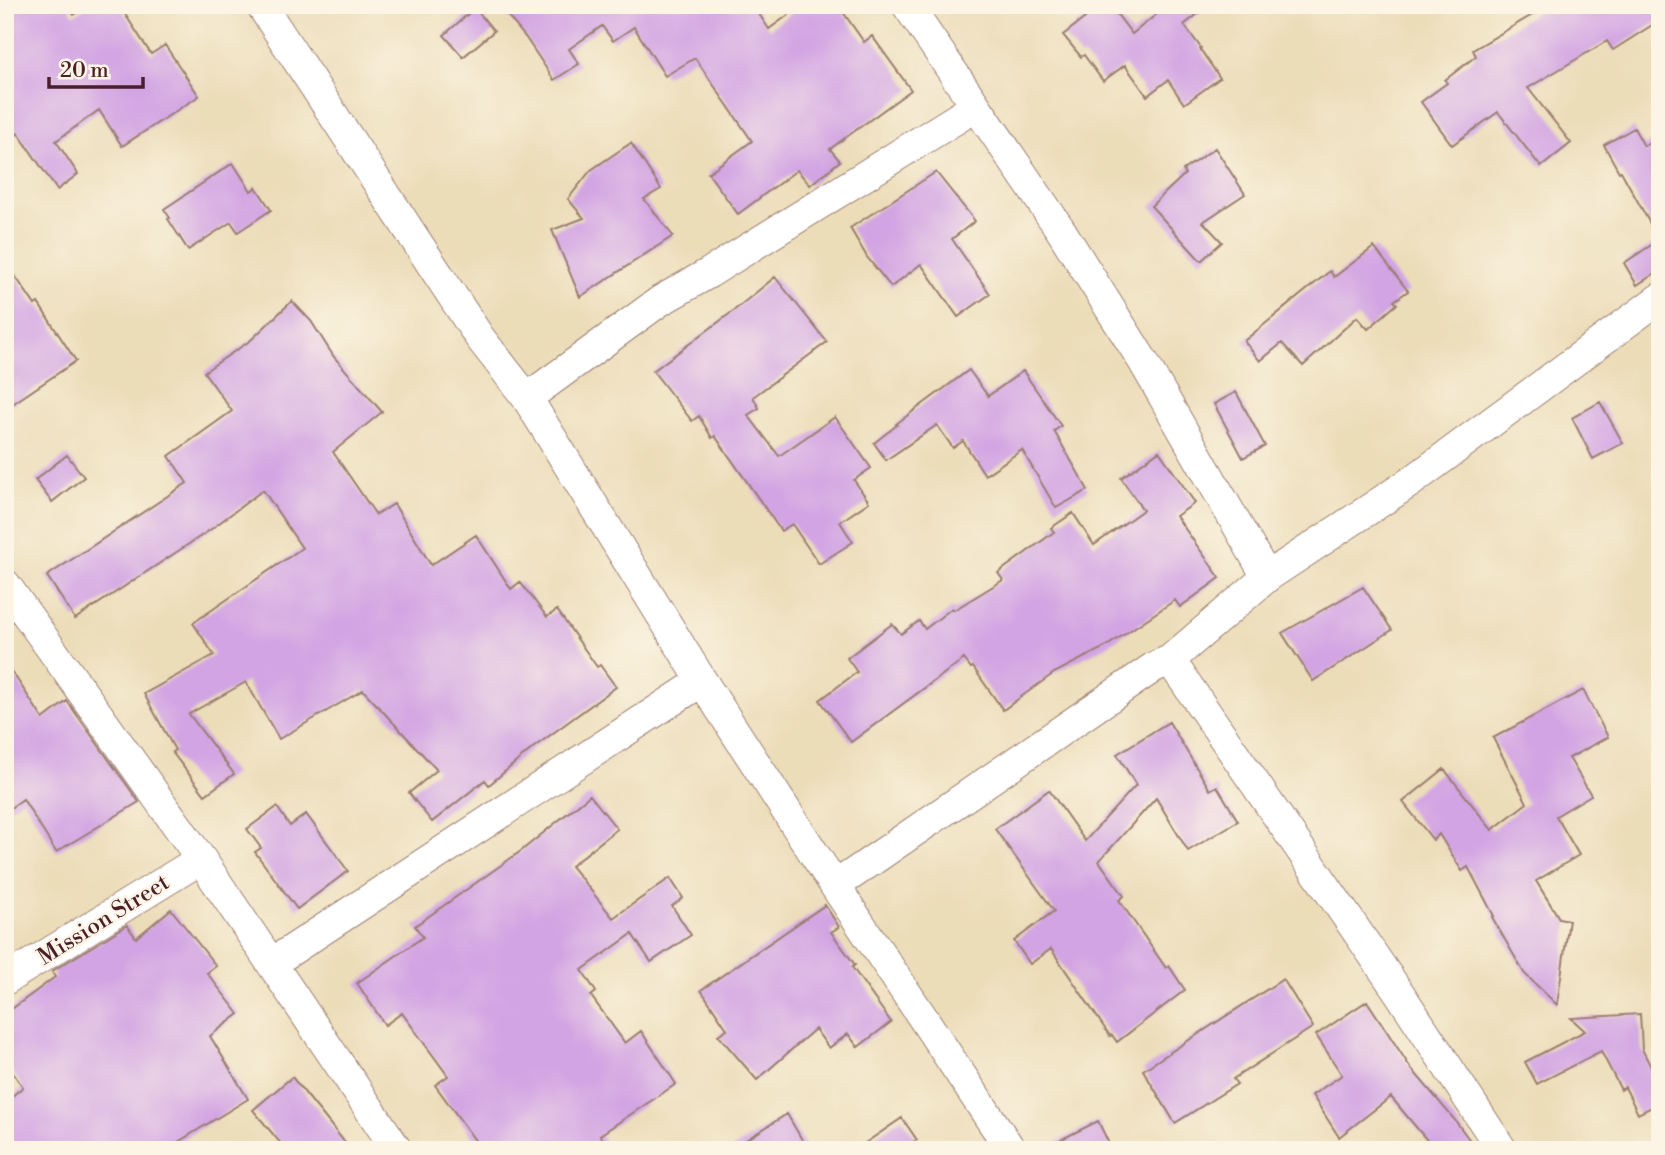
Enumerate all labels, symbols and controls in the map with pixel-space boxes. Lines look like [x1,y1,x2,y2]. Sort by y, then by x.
scale bar [49,46,144,90]
text: 20 m [60,58,109,84]
street label: Mission Street [33,868,174,971]

